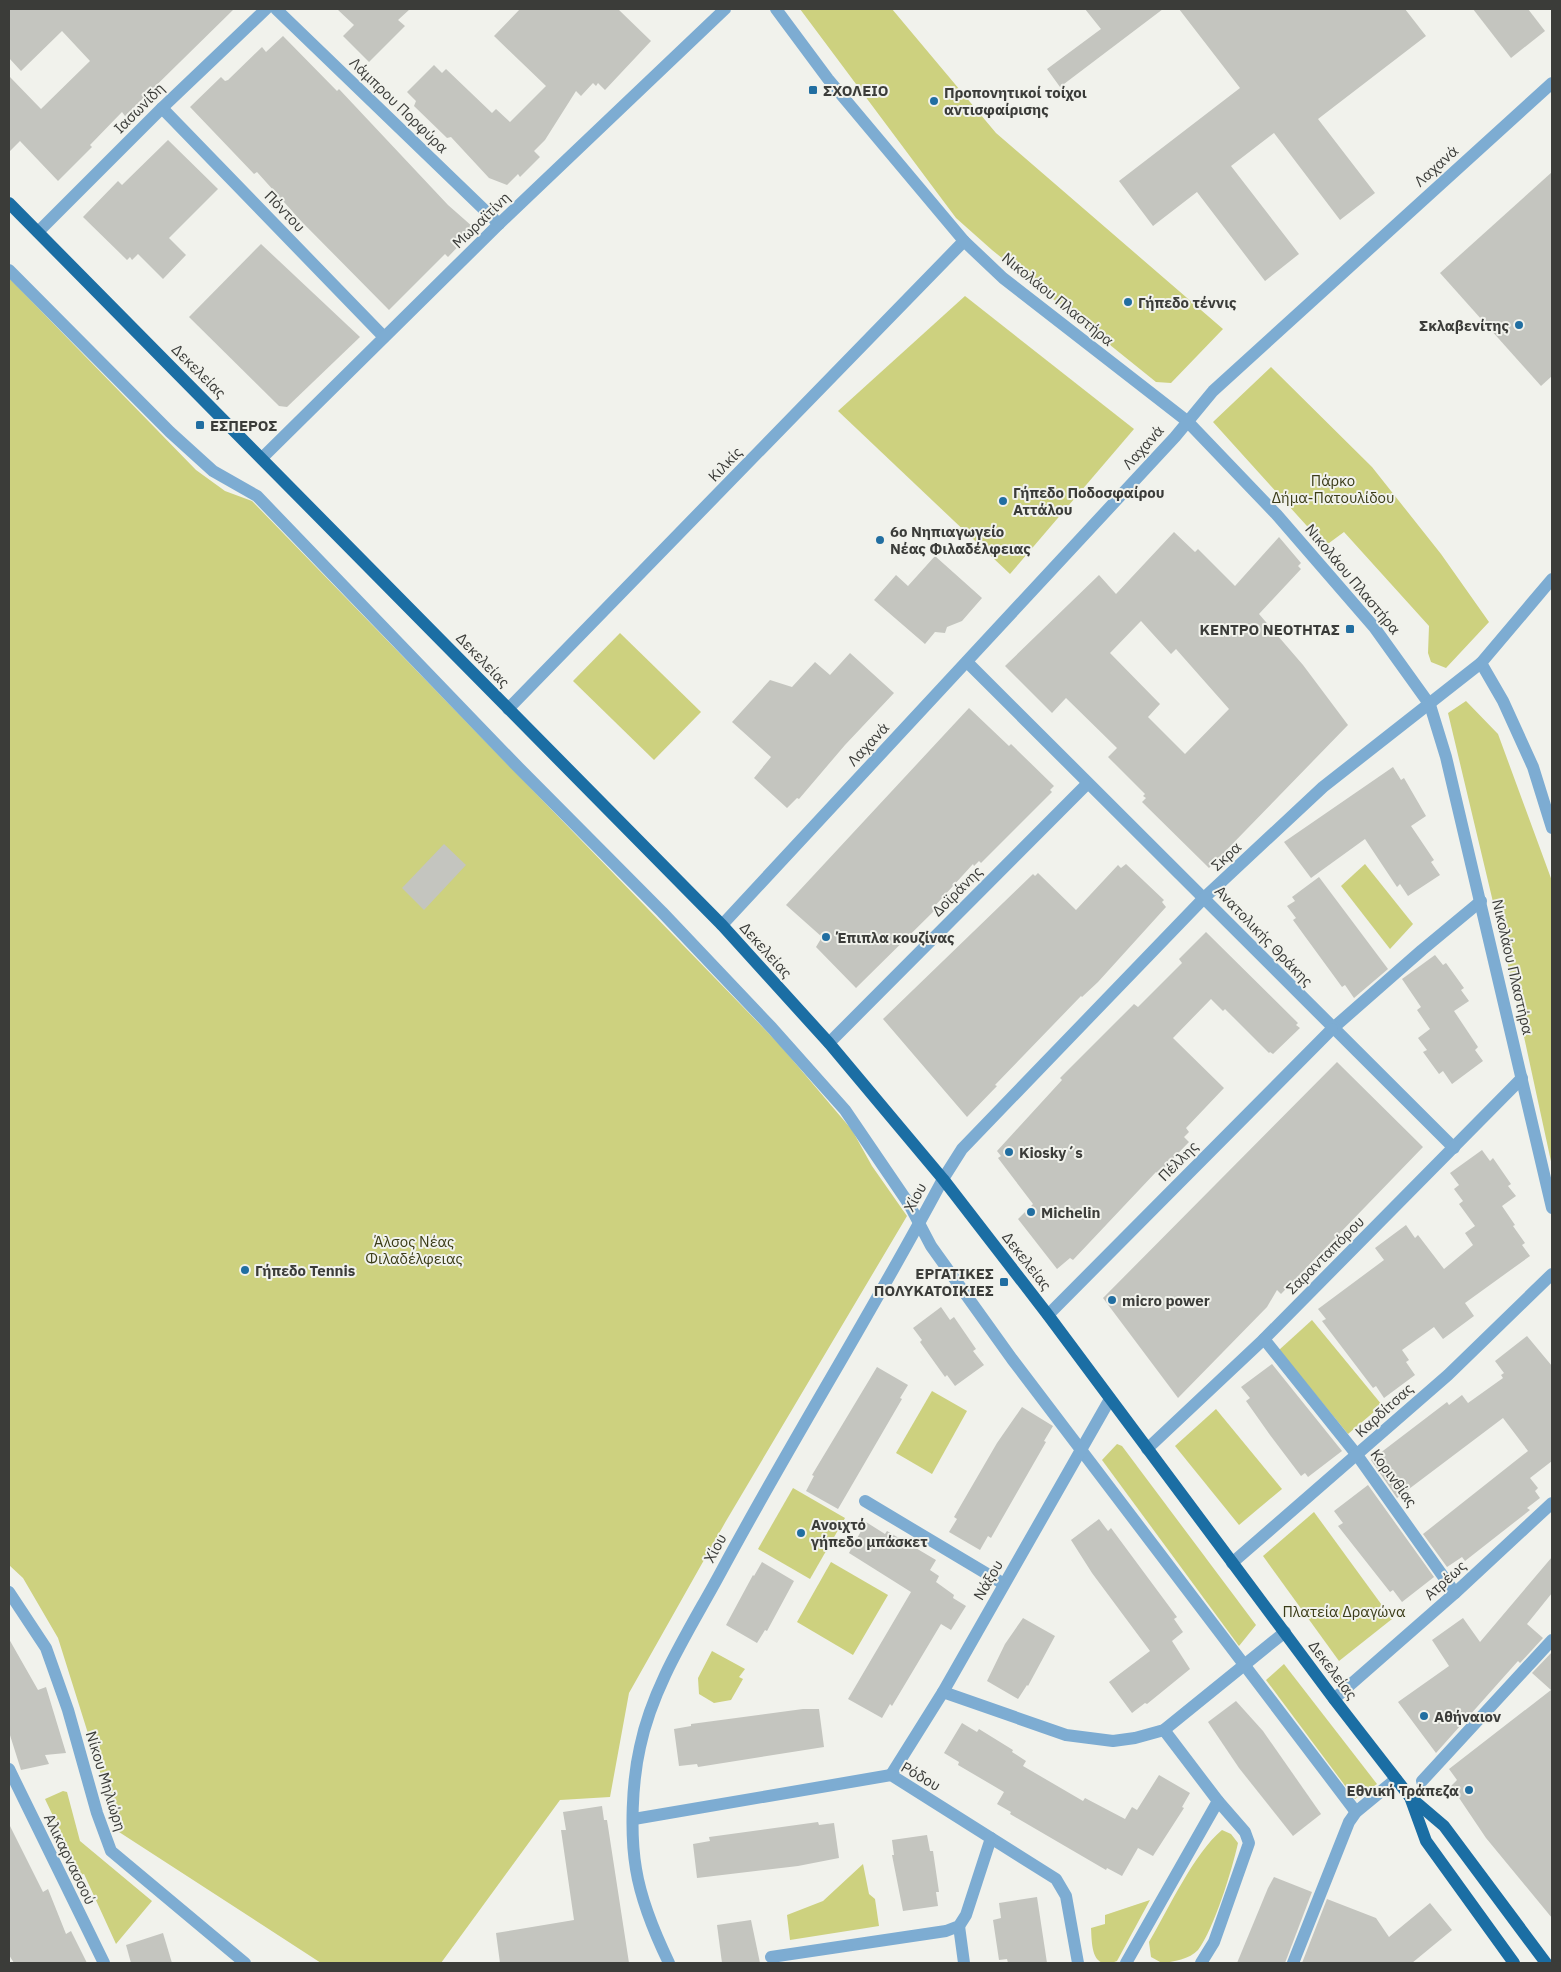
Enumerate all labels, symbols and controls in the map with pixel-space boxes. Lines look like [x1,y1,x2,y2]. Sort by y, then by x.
street label: Λάμπρου Πορφύρα [346,53,453,157]
street label: Ιασωνίδη [110,79,168,137]
place label: ΣΧΟΛΕΙΟ [823,81,888,100]
place label: Προπονητικοί τοίχοι αντισφαίρισης [944,83,1087,119]
marker: ΣΧΟΛΕΙΟ [807,84,819,96]
marker: Προπονητικοί τοίχοι αντισφαίρισης [928,95,940,107]
street label: Λαχανά [1410,141,1462,191]
street label: Πόντου [261,186,309,236]
street label: Μωραϊτίνη [448,188,514,252]
street label: Νικολάου Πλαστήρα [998,248,1118,350]
place label: Γήπεδο τέννις [1138,293,1237,312]
marker: Γήπεδο τέννις [1122,296,1134,308]
place label: Σκλαβενίτης [1419,316,1509,335]
marker: Σκλαβενίτης [1513,319,1525,331]
street label: Δεκελείας [168,340,230,402]
place label: ΕΣΠΕΡΟΣ [210,416,278,435]
marker: ΕΣΠΕΡΟΣ [194,419,206,431]
street label: Λαχανά [1118,421,1168,473]
street label: Κιλκίς [704,443,746,485]
park label: Πάρκο Δήμα-Πατουλίδου [1271,471,1395,507]
place label: Γήπεδο Ποδοσφαίρου Αττάλου [1013,483,1165,519]
marker: Γήπεδο Ποδοσφαίρου Αττάλου [997,495,1009,507]
street label: Νικολάου Πλαστήρα [1301,520,1405,638]
place label: 6ο Νηπιαγωγείο Νέας Φιλαδέλφειας [890,522,1031,558]
marker: 6ο Νηπιαγωγείο Νέας Φιλαδέλφειας [874,534,886,546]
place label: ΚΕΝΤΡΟ ΝΕΟΤΗΤΑΣ [1200,620,1340,639]
marker: ΚΕΝΤΡΟ ΝΕΟΤΗΤΑΣ [1344,623,1356,635]
street label: Δεκελείας [452,628,514,692]
street label: Λαχανά [843,718,893,770]
street label: Σκρα [1207,837,1245,875]
street label: Δοϊράνης [928,862,986,920]
street label: Ανατολικής Θράκης [1211,881,1317,991]
street label: Νικολάου Πλαστήρα [1488,897,1538,1037]
street label: Δεκελείας [736,918,796,982]
place label: Έπιπλα κουζίνας [835,928,955,947]
marker: Έπιπλα κουζίνας [820,931,832,943]
street label: Πέλλης [1154,1137,1202,1185]
place label: Kiosky´s [1019,1143,1083,1162]
marker: Kiosky´s [1003,1146,1015,1158]
street label: Χίου [899,1179,931,1215]
place label: Michelin [1041,1203,1100,1222]
marker: Michelin [1025,1206,1037,1218]
street label: Σαρανταπόρου [1282,1212,1368,1298]
street label: Δεκελείας [998,1228,1056,1294]
park label: Άλσος Νέας Φιλαδέλφειας [365,1232,463,1268]
place label: Γήπεδο Tennis [255,1261,356,1280]
marker: Γήπεδο Tennis [239,1264,251,1276]
place label: ΕΡΓΑΤΙΚΕΣ ΠΟΛΥΚΑΤΟΙΚΙΕΣ [874,1264,994,1300]
marker: ΕΡΓΑΤΙΚΕΣ ΠΟΛΥΚΑΤΟΙΚΙΕΣ [998,1276,1010,1288]
place label: micro power [1122,1291,1210,1310]
marker: micro power [1106,1294,1118,1306]
street label: Καρδίτσας [1351,1379,1417,1441]
street label: Κορινθίας [1367,1445,1421,1511]
place label: Ανοιχτό γήπεδο μπάσκετ [811,1515,928,1551]
marker: Ανοιχτό γήπεδο μπάσκετ [795,1527,807,1539]
street label: Χίου [699,1530,731,1566]
street label: Νάξου [969,1556,1007,1604]
street label: Ατρέως [1420,1556,1470,1604]
park label: Πλατεία Δραγώνα [1282,1602,1406,1621]
street label: Δεκελείας [1305,1637,1361,1703]
place label: Αθήναιον [1434,1707,1501,1726]
marker: Αθήναιον [1418,1710,1430,1722]
street label: Νίκου Μηλιώρη [82,1729,130,1833]
street label: Ρόδου [898,1757,944,1795]
place label: Εθνική Τράπεζα [1347,1781,1459,1800]
marker: Εθνική Τράπεζα [1463,1784,1475,1796]
street label: Αλικαρνασσού [40,1810,100,1908]

